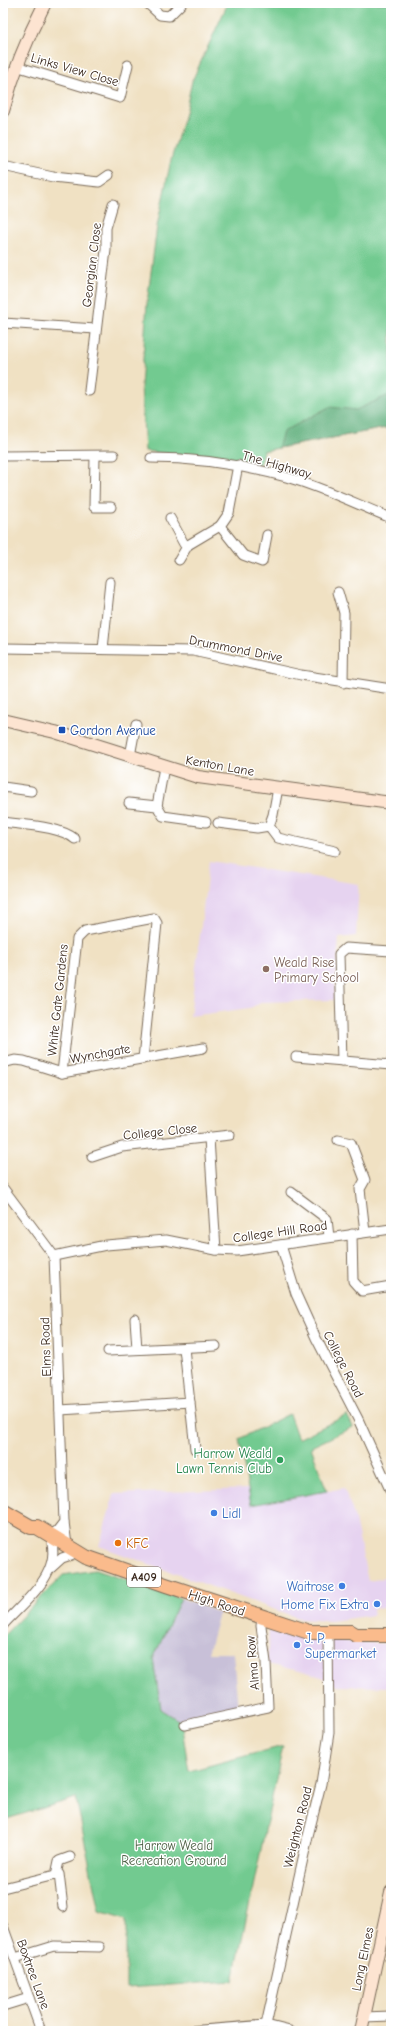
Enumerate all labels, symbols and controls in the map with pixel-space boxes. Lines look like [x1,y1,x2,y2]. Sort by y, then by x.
street label: Links View Close [29,50,121,89]
street label: Georgian Close [79,221,104,308]
street label: The Highway [241,448,313,482]
street label: Drummond Drive [188,632,284,665]
place label: Gordon Avenue [70,723,156,738]
marker: Gordon Avenue [57,725,67,735]
street label: Kenton Lane [184,752,256,779]
street label: White Gate Gardens [44,943,71,1057]
place label: Weald Rise Primary School [274,955,359,985]
marker: Weald Rise Primary School [261,964,271,974]
street label: Wynchgate [69,1041,132,1066]
street label: College Close [122,1120,198,1143]
street label: College Hill Road [232,1217,328,1246]
street label: Elms Road [37,1317,54,1377]
street label: College Road [320,1328,367,1400]
place label: Harrow Weald Lawn Tennis Club [176,1446,272,1476]
marker: Harrow Weald Lawn Tennis Club [275,1455,285,1465]
place label: Lidl [222,1506,241,1521]
marker: Lidl [209,1508,219,1518]
place label: KFC [126,1536,148,1551]
marker: KFC [113,1538,123,1548]
road number: A409 [127,1567,161,1587]
place label: Waitrose [287,1579,334,1594]
marker: Waitrose [337,1581,347,1591]
street label: High Road [187,1586,247,1619]
place label: Home Fix Extra [281,1597,369,1612]
marker: Home Fix Extra [372,1599,382,1609]
place label: J. P. Supermarket [305,1631,378,1661]
street label: Alma Row [243,1635,262,1691]
marker: J. P. Supermarket [292,1640,302,1650]
street label: Weighton Road [280,1785,315,1869]
park label: Harrow Weald Recreation Ground [121,1838,227,1868]
street label: Long Elmes [348,1926,377,1992]
street label: Boxtree Lane [14,1937,53,2012]

